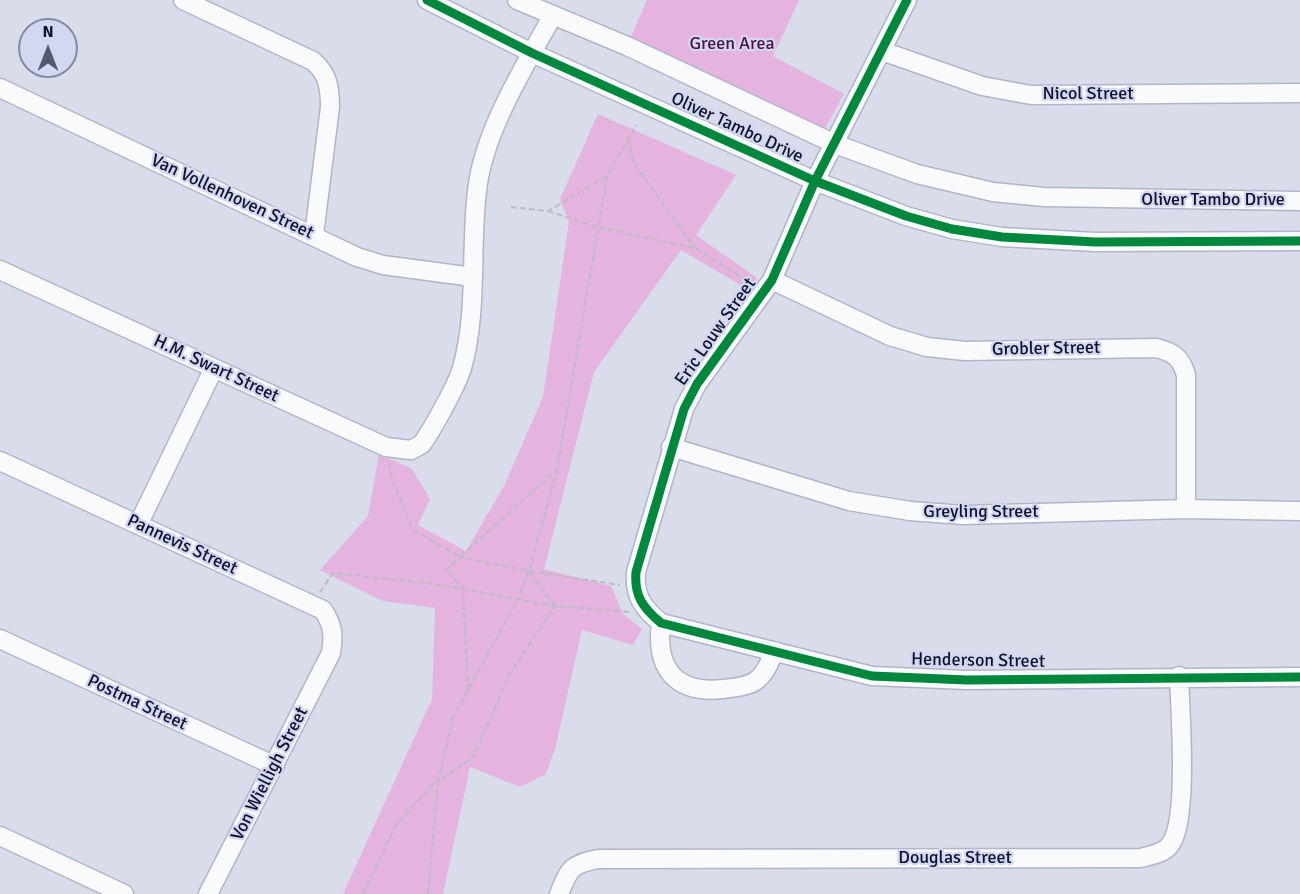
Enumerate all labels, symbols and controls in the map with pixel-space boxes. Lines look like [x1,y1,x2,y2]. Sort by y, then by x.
north arrow [18,18,78,78]
text: N [42,22,54,42]
park label: Green Area [689,33,775,55]
street label: Nicol Street [1043,83,1133,105]
street label: Oliver Tambo Drive [667,88,807,168]
street label: Van Vollenhoven Street [147,150,317,244]
street label: Oliver Tambo Drive [1141,189,1285,211]
street label: Eric Louw Street [671,274,761,390]
street label: H.M. Swart Street [150,330,282,408]
street label: Grobler Street [992,337,1100,361]
street label: Greyling Street [923,501,1039,523]
street label: Pannevis Street [124,510,240,580]
street label: Henderson Street [911,649,1045,673]
street label: Postma Street [84,670,190,736]
street label: Von Wielligh Street [227,704,313,844]
street label: Douglas Street [898,847,1012,869]

